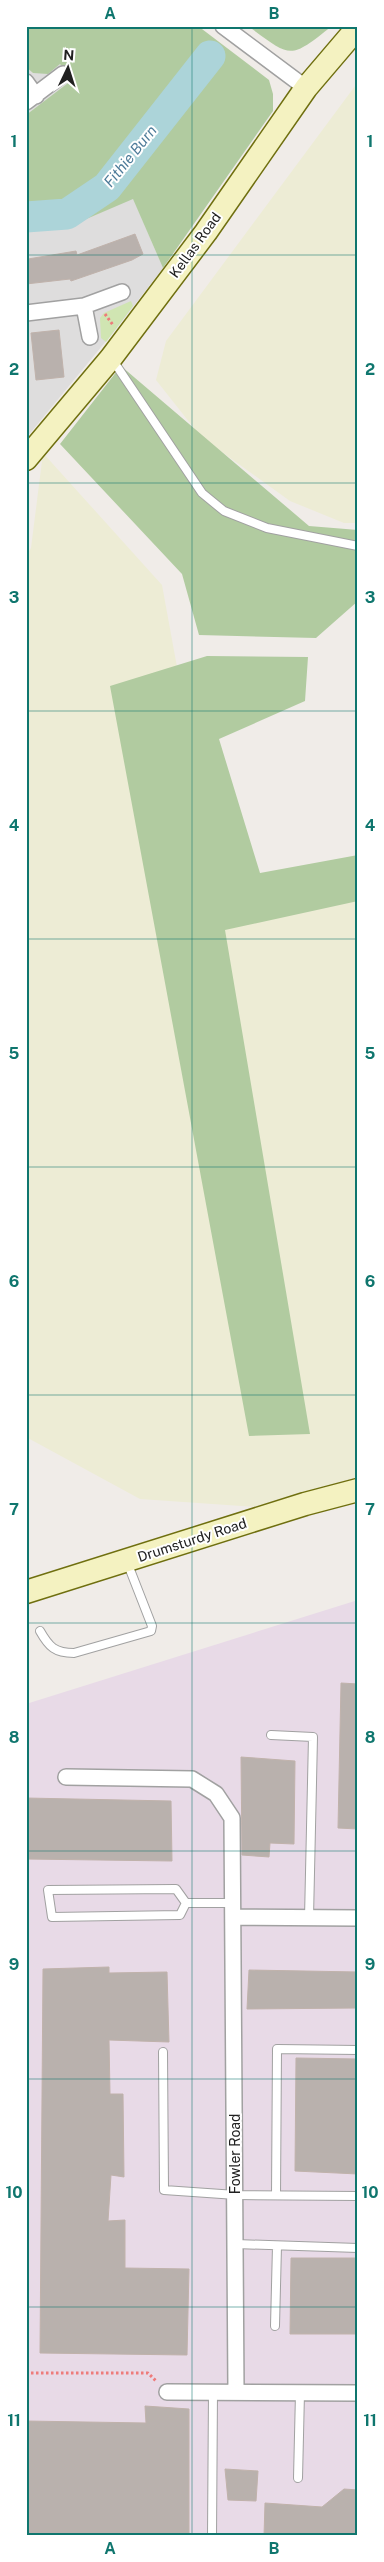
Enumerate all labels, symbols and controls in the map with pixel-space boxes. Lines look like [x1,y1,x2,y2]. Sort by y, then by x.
text: A [104,4,116,23]
text: B [269,4,280,23]
north arrow [42,42,92,92]
text: N [63,47,75,63]
water label: Fithie Burn [100,122,160,190]
text: 1 [11,132,17,151]
text: 1 [367,132,373,151]
street label: Kellas Road [166,209,224,281]
text: 2 [9,360,19,379]
text: 2 [365,360,375,379]
text: 3 [9,588,19,607]
text: 3 [365,588,375,607]
text: 4 [9,816,20,835]
text: 4 [365,816,376,835]
text: 5 [9,1044,20,1063]
text: 5 [365,1044,376,1063]
text: 6 [9,1272,19,1291]
text: 6 [365,1272,375,1291]
text: 7 [9,1500,19,1519]
text: 7 [365,1500,375,1519]
street label: Drumsturdy Road [135,1515,249,1565]
text: 8 [9,1728,20,1747]
text: 8 [365,1728,376,1747]
text: 9 [9,1955,19,1974]
text: 9 [365,1955,375,1974]
street label: Fowler Road [227,2114,243,2194]
text: 10 [5,2183,23,2202]
text: 10 [361,2183,379,2202]
text: 11 [7,2411,21,2430]
text: 11 [363,2411,377,2430]
text: A [104,2539,116,2558]
text: B [269,2539,280,2558]

